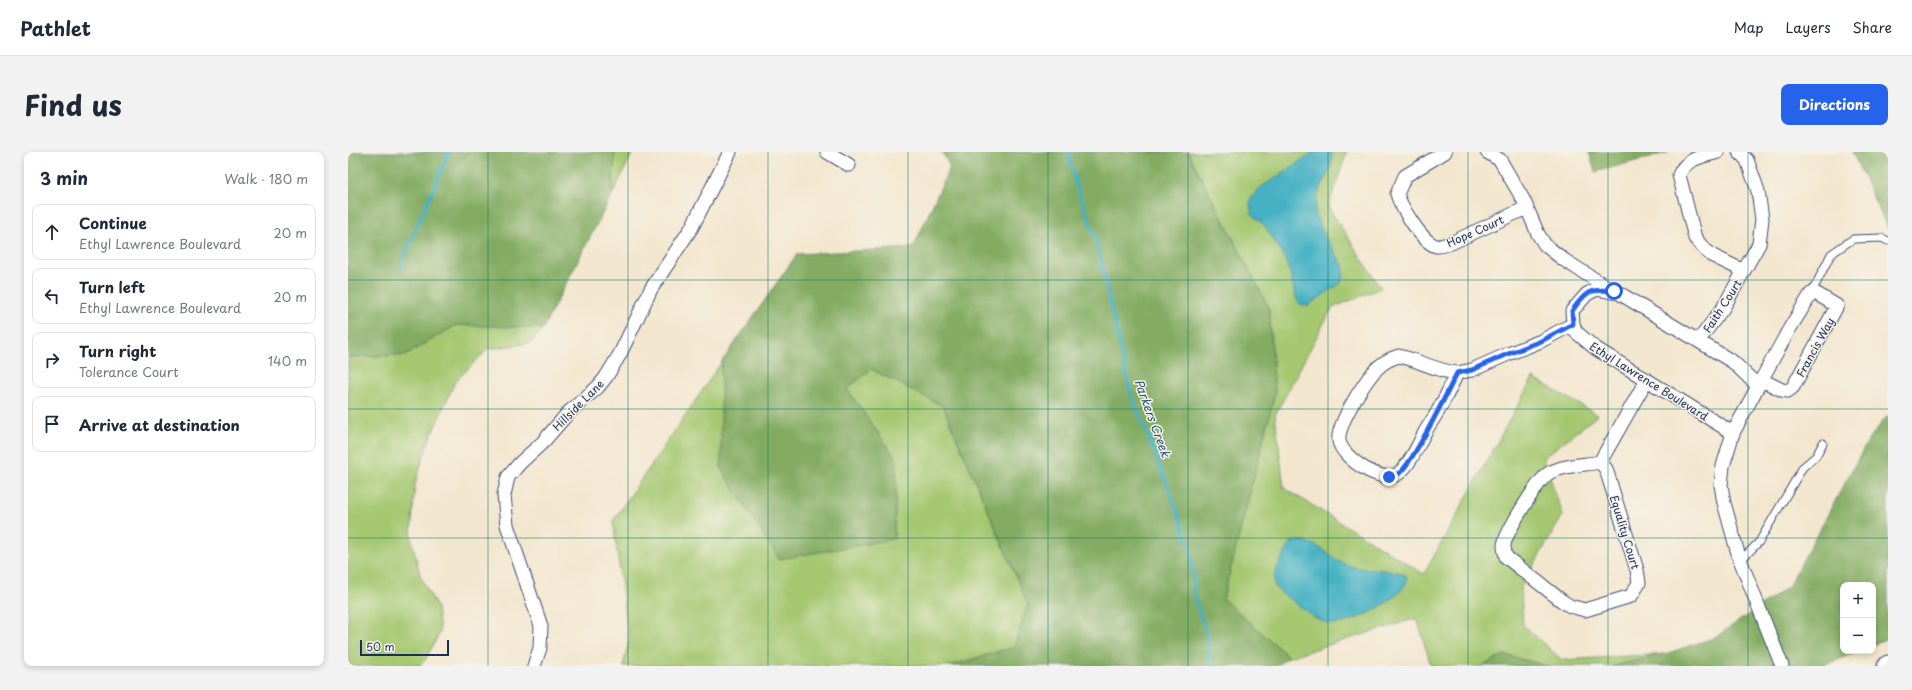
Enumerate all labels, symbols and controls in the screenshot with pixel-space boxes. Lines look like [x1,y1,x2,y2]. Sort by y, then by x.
text: Pathlet [20,14,91,42]
text: Map [1734,17,1764,38]
text: Layers [1786,17,1831,38]
text: Share [1853,17,1892,38]
text: Find us [24,83,122,126]
button: Directions [1781,84,1888,125]
text: 3 min [40,165,88,191]
text: Walk · 180 m [225,169,308,188]
text: Continue [79,211,147,234]
street label: Hope Court [1444,211,1507,251]
icon: ahead [41,221,63,243]
text: 20 m [273,223,307,242]
text: Ethyl Lawrence Boulevard [79,234,241,253]
text: Turn left [79,275,145,298]
street label: Faith Court [1698,276,1746,336]
route start [1605,282,1623,300]
icon: left [41,285,63,307]
text: 20 m [273,287,307,306]
text: Ethyl Lawrence Boulevard [79,298,241,317]
street label: Francis Way [1792,314,1838,380]
street label: Ethyl Lawrence Boulevard [1586,337,1712,425]
text: Turn right [79,339,156,362]
icon: right [41,349,63,371]
text: 140 m [268,351,307,370]
text: Tolerance Court [79,362,178,381]
street label: Hillside Lane [548,375,608,435]
water label: Parkers Creek [1131,376,1176,460]
icon: arrive [41,413,63,435]
text: Arrive at destination [79,413,240,436]
route end [1380,468,1398,486]
street label: Equality Court [1606,493,1644,572]
map controls [1840,582,1876,654]
button: + [1840,582,1876,618]
button: − [1840,618,1876,654]
scale bar [360,638,449,657]
text: 50 m [366,638,395,655]

